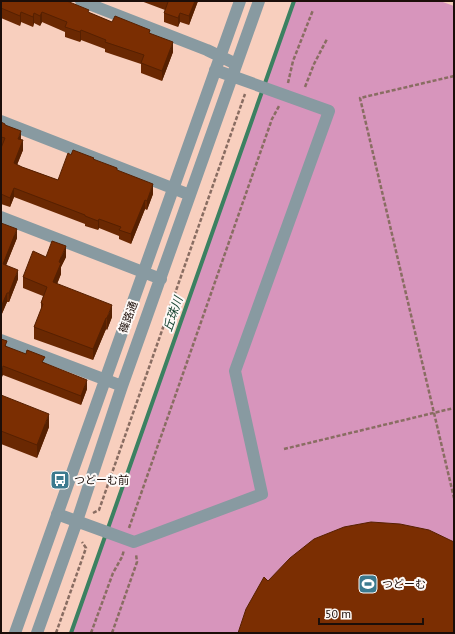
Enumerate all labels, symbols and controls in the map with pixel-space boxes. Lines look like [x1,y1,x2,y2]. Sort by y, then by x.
water label: 丘珠川 [160,292,186,333]
street label: 篠路通 [116,299,140,335]
bus stop icon: つどーむ前 [49,469,71,491]
place label: つどーむ前 [74,473,129,487]
sports icon: つどーむ [357,573,379,595]
place label: つどーむ [382,577,426,591]
scale bar [319,600,423,626]
text: 50 m [325,606,351,621]

